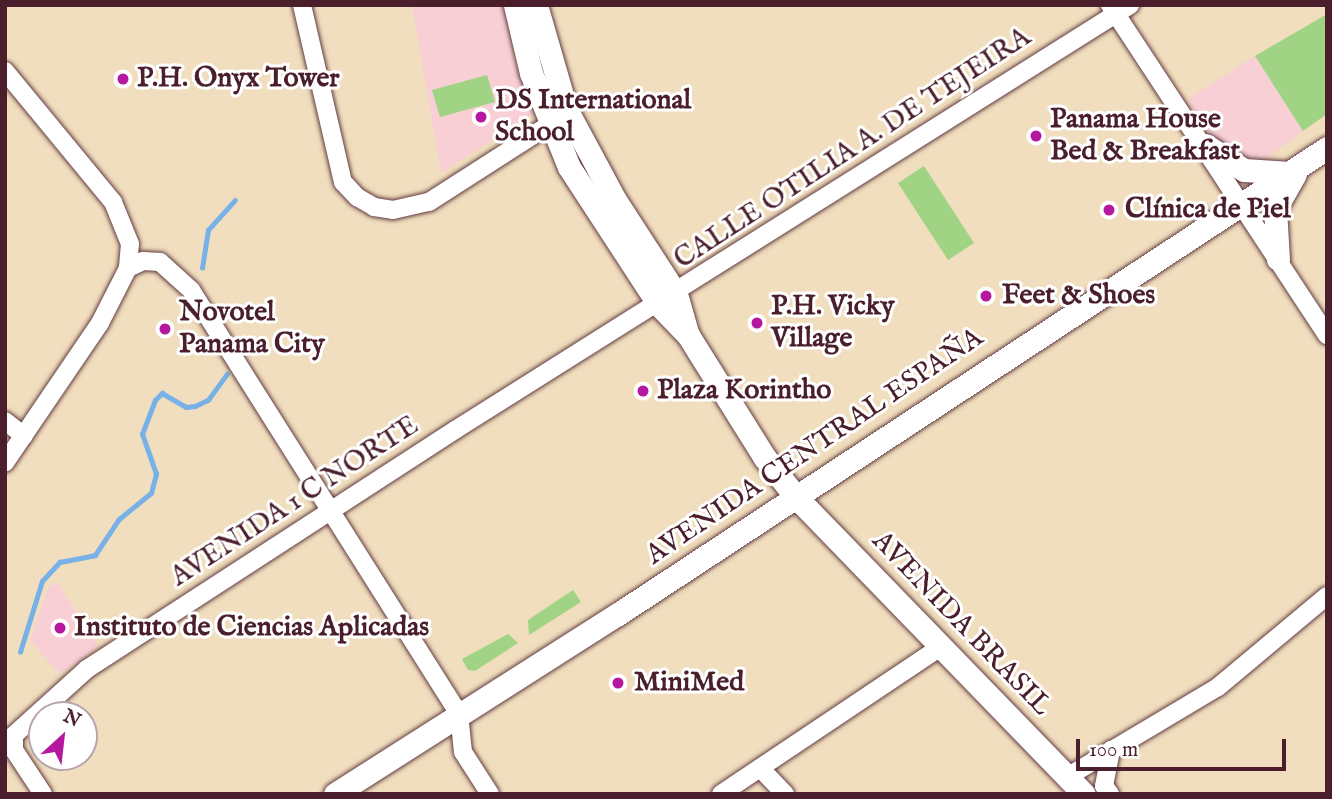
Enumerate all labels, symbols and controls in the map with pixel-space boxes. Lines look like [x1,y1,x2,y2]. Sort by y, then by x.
street label: CALLE OTILIA A. DE TEJEIRA [668,21,1038,277]
place label: P.H. Onyx Tower [137,62,340,96]
marker: P.H. Onyx Tower [115,71,131,87]
place label: DS International School [495,84,691,150]
place label: Panama House Bed & Breakfast [1050,103,1240,169]
marker: DS International School [473,109,489,125]
marker: Panama House Bed & Breakfast [1028,128,1044,144]
place label: Clínica de Piel [1125,193,1291,227]
marker: Clínica de Piel [1099,200,1119,220]
place label: Feet & Shoes [1002,279,1155,313]
marker: Feet & Shoes [976,286,996,306]
place label: P.H. Vicky Village [771,290,895,356]
place label: Novotel Panama City [179,296,325,362]
marker: P.H. Vicky Village [749,315,765,331]
marker: Novotel Panama City [157,321,173,337]
street label: AVENIDA CENTRAL ESPAÑA [640,321,990,573]
place label: Plaza Korintho [657,374,831,408]
marker: Plaza Korintho [635,383,651,399]
street label: AVENIDA 1 C NORTE [165,409,425,595]
street label: AVENIDA BRASIL [864,525,1058,723]
place label: Instituto de Ciencias Aplicadas [74,611,429,645]
marker: Instituto de Ciencias Aplicadas [52,620,68,636]
place label: MiniMed [634,666,744,700]
marker: MiniMed [608,673,628,693]
north arrow [28,701,98,771]
text: N [59,705,84,733]
scale bar [1080,726,1290,770]
text: 100 m [1089,737,1138,764]

